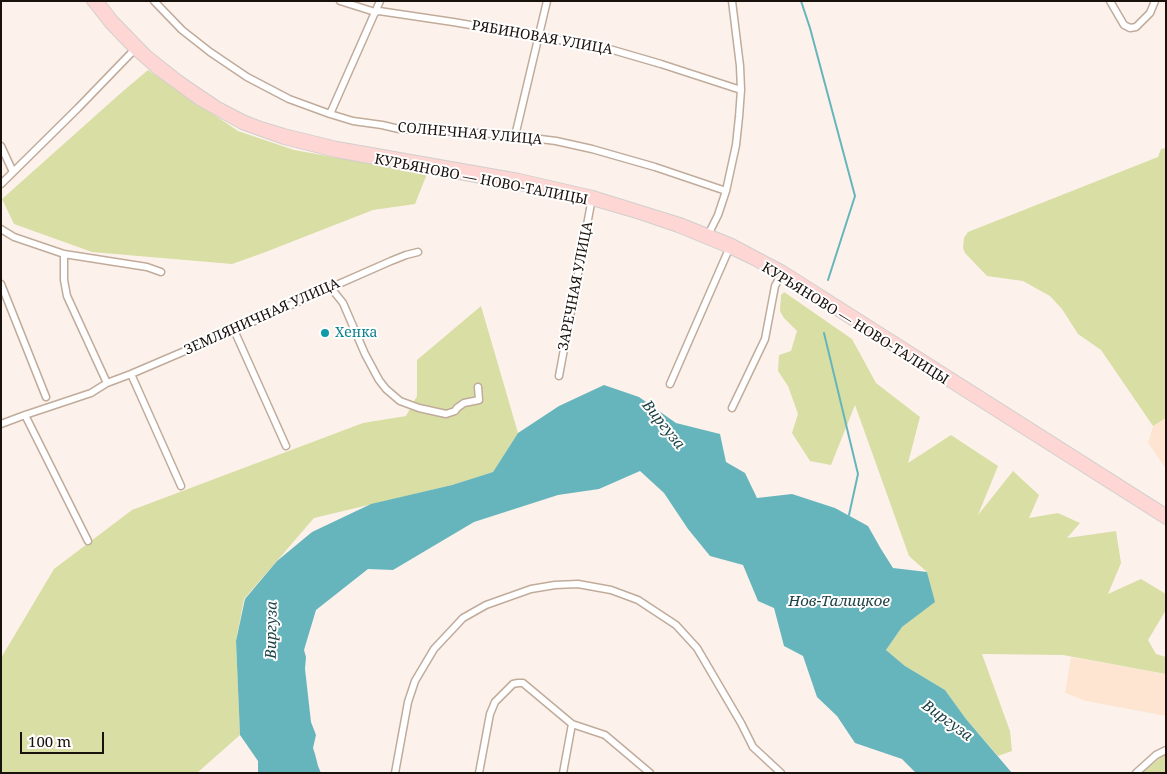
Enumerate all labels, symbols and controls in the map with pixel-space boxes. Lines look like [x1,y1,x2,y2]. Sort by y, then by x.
street label: РЯБИНОВАЯ УЛИЦА [470,17,614,59]
street label: СОЛНЕЧНАЯ УЛИЦА [397,119,543,149]
street label: КУРЬЯНОВО — НОВО-ТАЛИЦЫ [373,151,589,209]
street label: ЗАРЕЧНАЯ УЛИЦА [555,220,597,352]
street label: КУРЬЯНОВО — НОВО-ТАЛИЦЫ [759,259,951,389]
street label: ЗЕМЛЯНИЧНАЯ УЛИЦА [182,275,342,359]
place label: Хенка [335,325,377,341]
marker: Хенка [319,327,331,339]
water label: Виргуза [638,397,688,453]
water label: Нов-Талицкое [788,593,890,611]
water label: Виргуза [262,601,282,659]
water label: Виргуза [918,697,976,745]
scale bar [22,722,106,754]
text: 100 m [28,731,71,751]

